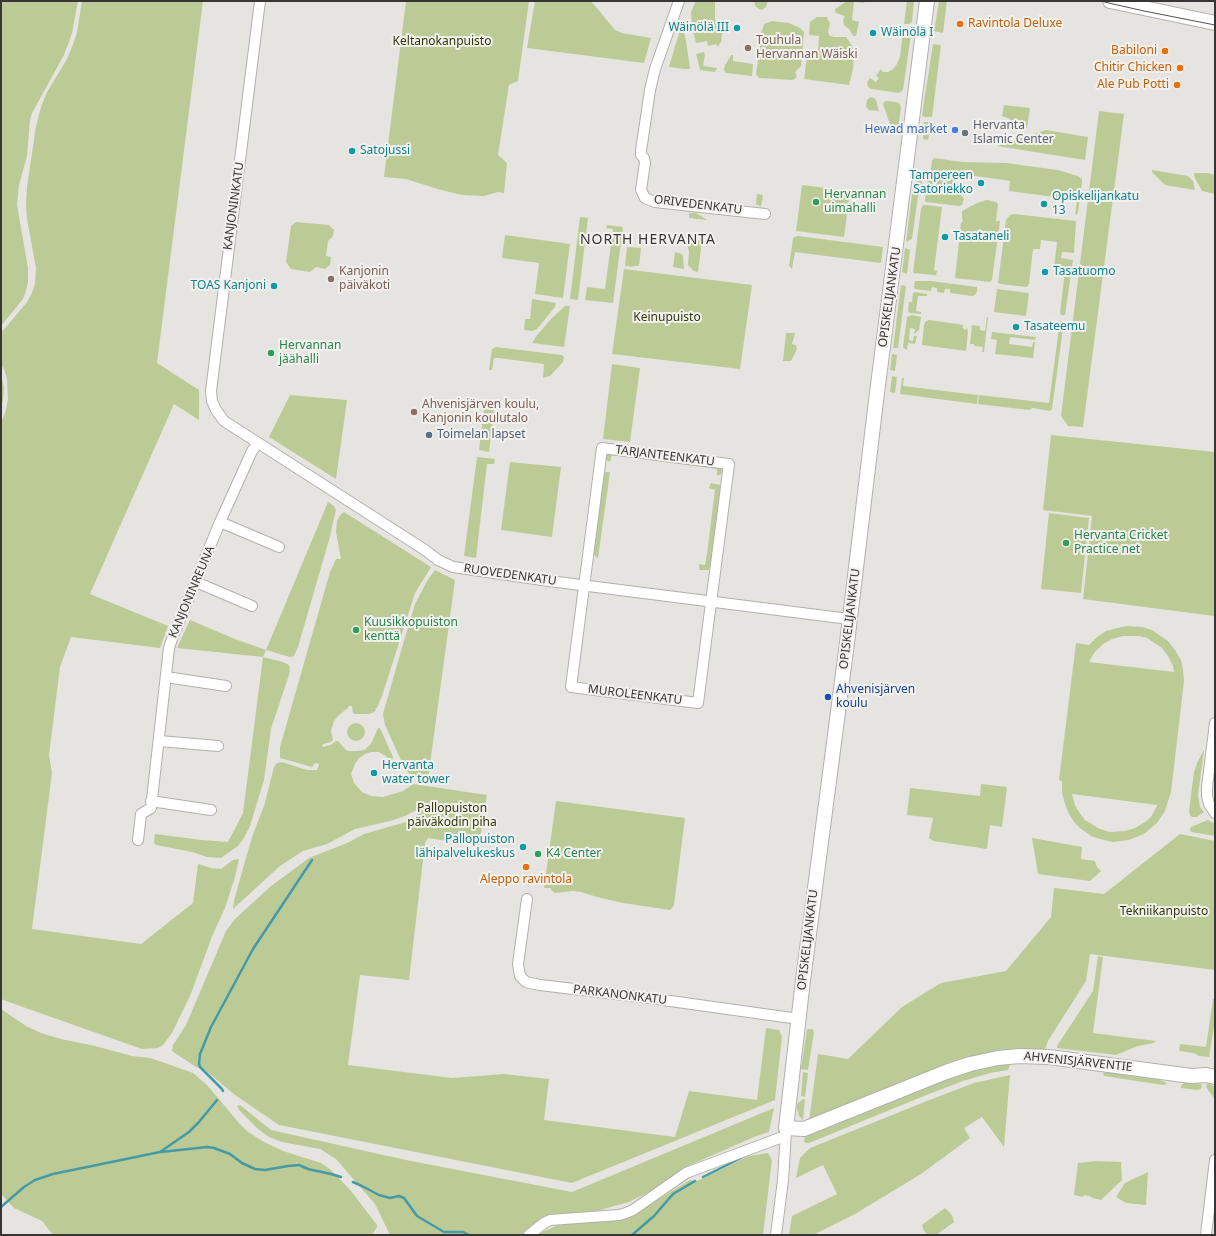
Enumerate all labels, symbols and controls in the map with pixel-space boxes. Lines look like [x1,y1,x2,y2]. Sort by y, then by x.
place label: Ravintola Deluxe [968,17,1062,31]
marker: Ravintola Deluxe [955,19,965,29]
place label: Wäinölä III [668,21,729,35]
marker: Wäinölä III [732,23,742,33]
place label: Wäinölä I [881,26,933,40]
marker: Wäinölä I [868,28,878,38]
place label: Touhula Hervannan Wäiski [756,34,858,62]
park label: Keltanokanpuisto [393,35,491,49]
marker: Touhula Hervannan Wäiski [743,43,753,53]
place label: Babiloni [1111,44,1157,58]
marker: Babiloni [1160,46,1170,56]
place label: Chitir Chicken [1094,61,1172,75]
marker: Chitir Chicken [1175,63,1185,73]
place label: Ale Pub Potti [1097,78,1169,92]
marker: Ale Pub Potti [1172,80,1182,90]
place label: Hervanta Islamic Center [973,119,1054,147]
place label: Hewad market [865,123,947,137]
marker: Hewad market [950,125,960,135]
marker: Hervanta Islamic Center [960,128,970,138]
place label: Satojussi [360,144,410,158]
marker: Satojussi [347,146,357,156]
street label: KANJONINKATU [221,161,247,251]
place label: Tampereen Satoriekko [910,169,973,197]
marker: Tampereen Satoriekko [976,178,986,188]
place label: Hervannan uimahalli [824,188,886,216]
place label: Opiskelijankatu 13 [1052,190,1139,218]
street label: ORIVEDENKATU [653,192,743,218]
marker: Hervannan uimahalli [811,197,821,207]
marker: Opiskelijankatu 13 [1039,199,1049,209]
place label: Tasataneli [953,230,1009,244]
district label: NORTH HERVANTA [580,232,716,248]
marker: Tasataneli [940,232,950,242]
street label: OPISKELIJANKATU [876,246,904,348]
place label: Kanjonin päiväkoti [339,265,390,293]
place label: Tasatuomo [1053,265,1115,279]
marker: Tasatuomo [1040,267,1050,277]
marker: Kanjonin päiväkoti [326,274,336,284]
place label: TOAS Kanjoni [191,279,266,293]
marker: TOAS Kanjoni [269,281,279,291]
park label: Keinupuisto [633,311,701,325]
place label: Tasateemu [1024,320,1085,334]
marker: Tasateemu [1011,322,1021,332]
place label: Hervannan jäähalli [279,339,341,367]
marker: Hervannan jäähalli [266,348,276,358]
place label: Ahvenisjärven koulu, Kanjonin koulutalo [422,398,539,426]
marker: Ahvenisjärven koulu, Kanjonin koulutalo [409,407,419,417]
place label: Toimelan lapset [437,428,526,442]
marker: Toimelan lapset [424,430,434,440]
street label: TARJANTEENKATU [615,443,715,469]
place label: Hervanta Cricket Practice net [1074,529,1168,557]
marker: Hervanta Cricket Practice net [1061,538,1071,548]
street label: KANJONINREUNA [166,544,218,640]
street label: RUOVEDENKATU [463,561,557,589]
street label: OPISKELIJANKATU [837,568,863,670]
place label: Kuusikkopuiston kenttä [364,616,458,644]
marker: Kuusikkopuiston kenttä [351,625,361,635]
street label: MUROLEENKATU [587,682,683,708]
place label: Ahvenisjärven koulu [836,683,915,711]
marker: Ahvenisjärven koulu [823,692,833,702]
place label: Hervanta water tower [382,759,450,787]
marker: Hervanta water tower [369,768,379,778]
park label: Pallopuiston päiväkodin piha [407,802,497,830]
place label: Pallopuiston lähipalvelukeskus [416,833,515,861]
marker: Pallopuiston lähipalvelukeskus [518,842,528,852]
place label: K4 Center [546,847,601,861]
marker: K4 Center [533,849,543,859]
marker: Aleppo ravintola [521,862,531,872]
place label: Aleppo ravintola [480,873,572,887]
street label: OPISKELIJANKATU [795,889,821,991]
park label: Tekniikanpuisto [1120,905,1208,919]
street label: PARKANONKATU [572,982,668,1008]
street label: AHVENISJÄRVENTIE [1023,1049,1133,1075]

